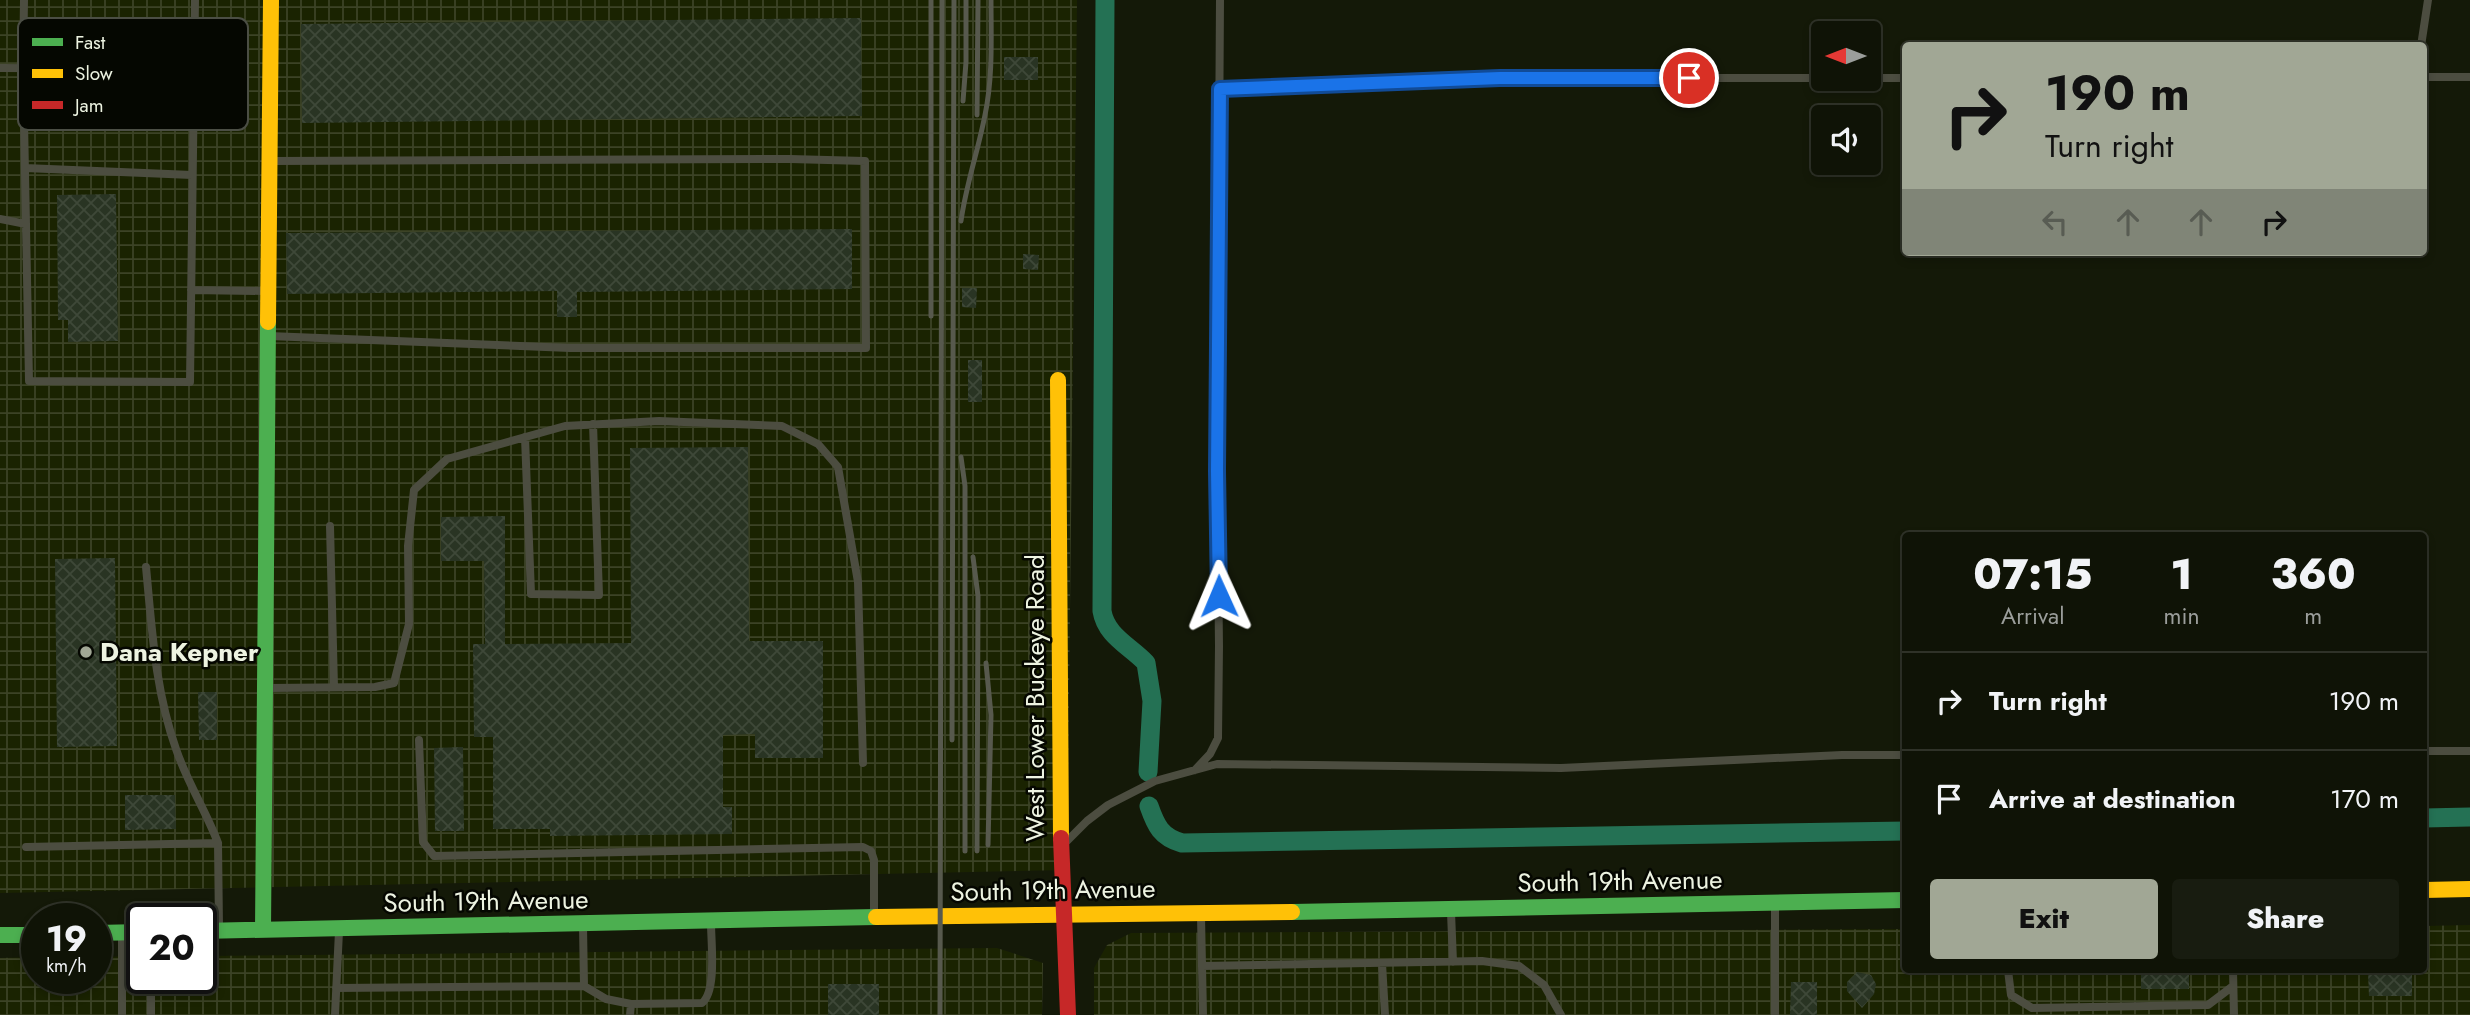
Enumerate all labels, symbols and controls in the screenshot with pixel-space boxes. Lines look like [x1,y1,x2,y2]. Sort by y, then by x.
legend [18,18,248,130]
north arrow [1811,21,1881,91]
map controls [1811,21,1881,175]
text: Fast [75,29,106,56]
pin [1659,48,1719,108]
text: 190 m [2045,58,2190,128]
icon: arrive [1670,59,1708,97]
text: Slow [75,60,113,87]
icon: right [1930,70,2021,161]
text: Jam [72,92,104,119]
button: sound [1811,105,1881,175]
text: Turn right [2045,123,2174,169]
icon: left [2036,203,2074,241]
icon: ahead [2109,203,2147,241]
icon: ahead [2182,203,2220,241]
icon: right [2255,203,2293,241]
text: 07:15 [1973,544,2092,605]
text: 1 [2170,544,2193,605]
text: 360 [2271,544,2356,605]
street label: West Lower Buckeye Road [1016,554,1054,842]
position arrow [1182,559,1256,633]
text: Arrival [2001,599,2064,633]
text: min [2164,599,2200,633]
text: m [2304,599,2322,633]
place label: Dana Kepner [100,633,259,671]
marker: Dana Kepner [78,644,94,660]
icon: right [1930,682,1968,720]
text: Turn right [1989,682,2107,720]
text: 190 m [2329,682,2399,720]
icon: arrive [1930,780,1968,818]
text: Arrive at destination [1989,780,2236,818]
text: 170 m [2330,780,2399,818]
street label: South 19th Avenue [1517,860,1723,902]
street label: South 19th Avenue [950,869,1156,911]
button: Exit [1930,879,2158,959]
button: Share [2172,879,2399,959]
street label: South 19th Avenue [383,880,589,922]
speed limit sign: 20 [126,903,217,994]
text: 19 [46,914,87,964]
text: km/h [46,953,87,979]

